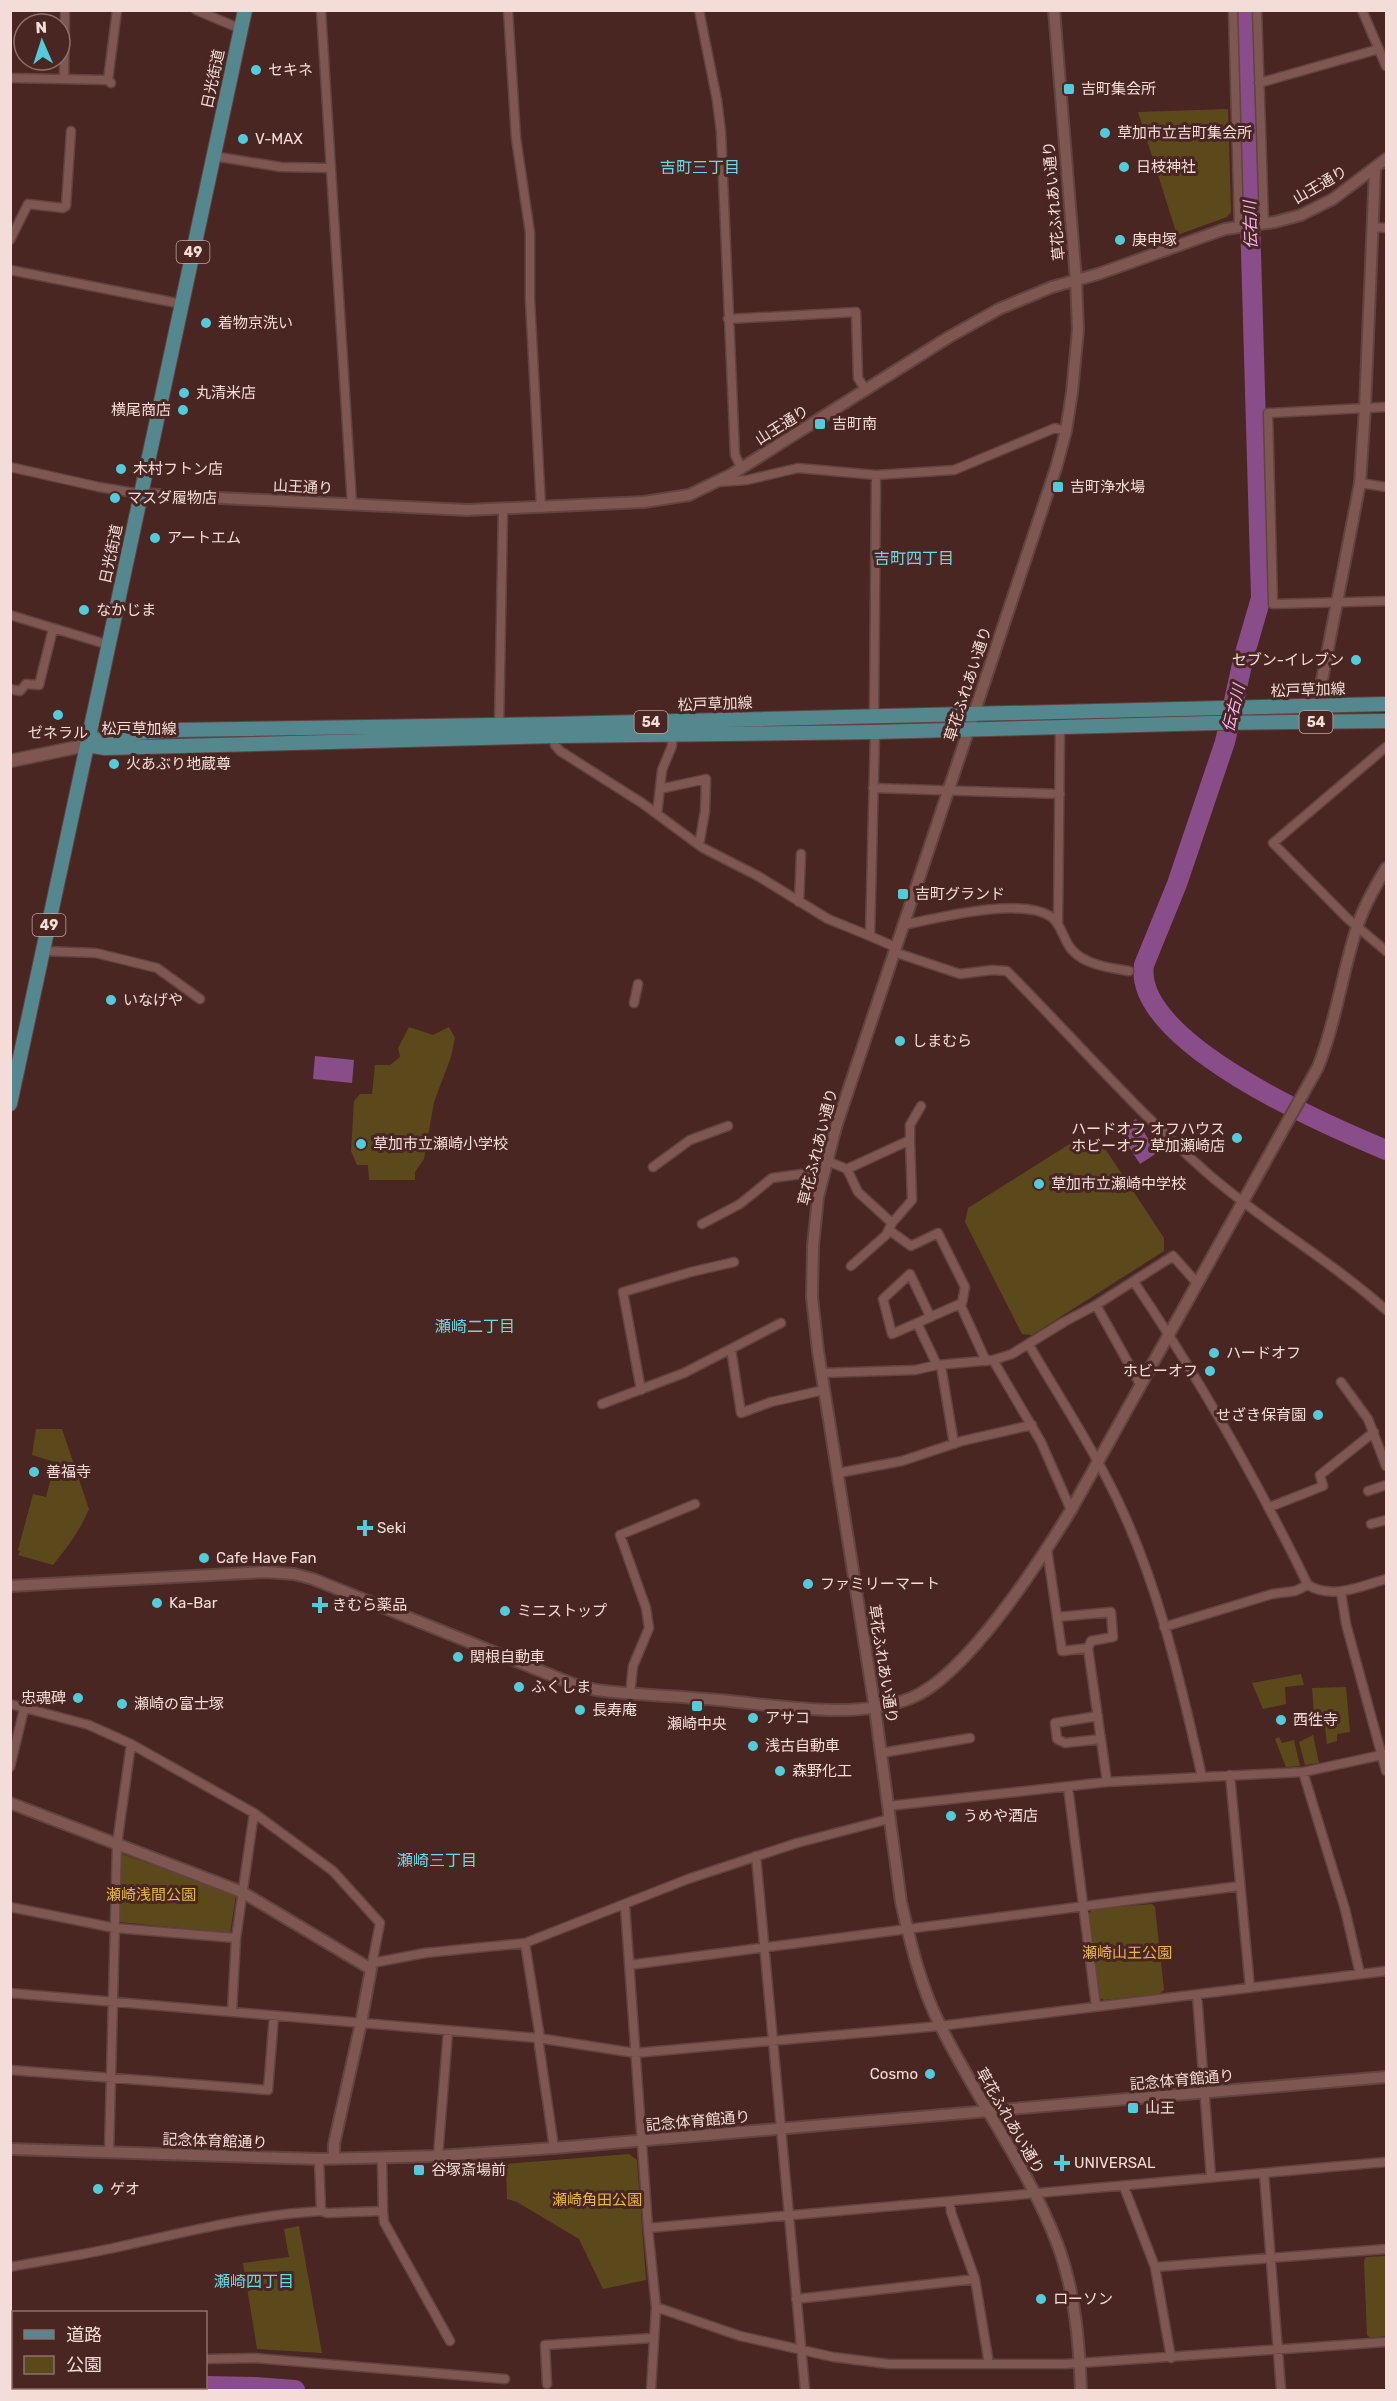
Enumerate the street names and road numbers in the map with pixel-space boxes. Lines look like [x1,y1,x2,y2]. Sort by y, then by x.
street label: 日光街道 [198,48,228,110]
street label: 草花ふれあい通り [1040,140,1068,262]
street label: 山王通り [1290,162,1350,208]
road number: 49 [176,241,210,263]
street label: 山王通り [752,401,812,449]
street label: 山王通り [273,476,333,498]
street label: 日光街道 [96,523,126,585]
street label: 草花ふれあい通り [941,624,995,744]
street label: 松戸草加線 [1270,680,1346,700]
street label: 松戸草加線 [677,694,753,714]
road number: 54 [634,711,668,733]
road number: 54 [1300,711,1332,733]
street label: 松戸草加線 [101,720,177,738]
road number: 49 [32,914,66,936]
street label: 草花ふれあい通り [795,1087,841,1207]
street label: 草花ふれあい通り [865,1603,901,1725]
street label: 草花ふれあい通り [972,2065,1048,2177]
street label: 記念体育館通り [1129,2066,1235,2094]
street label: 記念体育館通り [645,2107,751,2135]
street label: 記念体育館通り [162,2130,268,2152]

